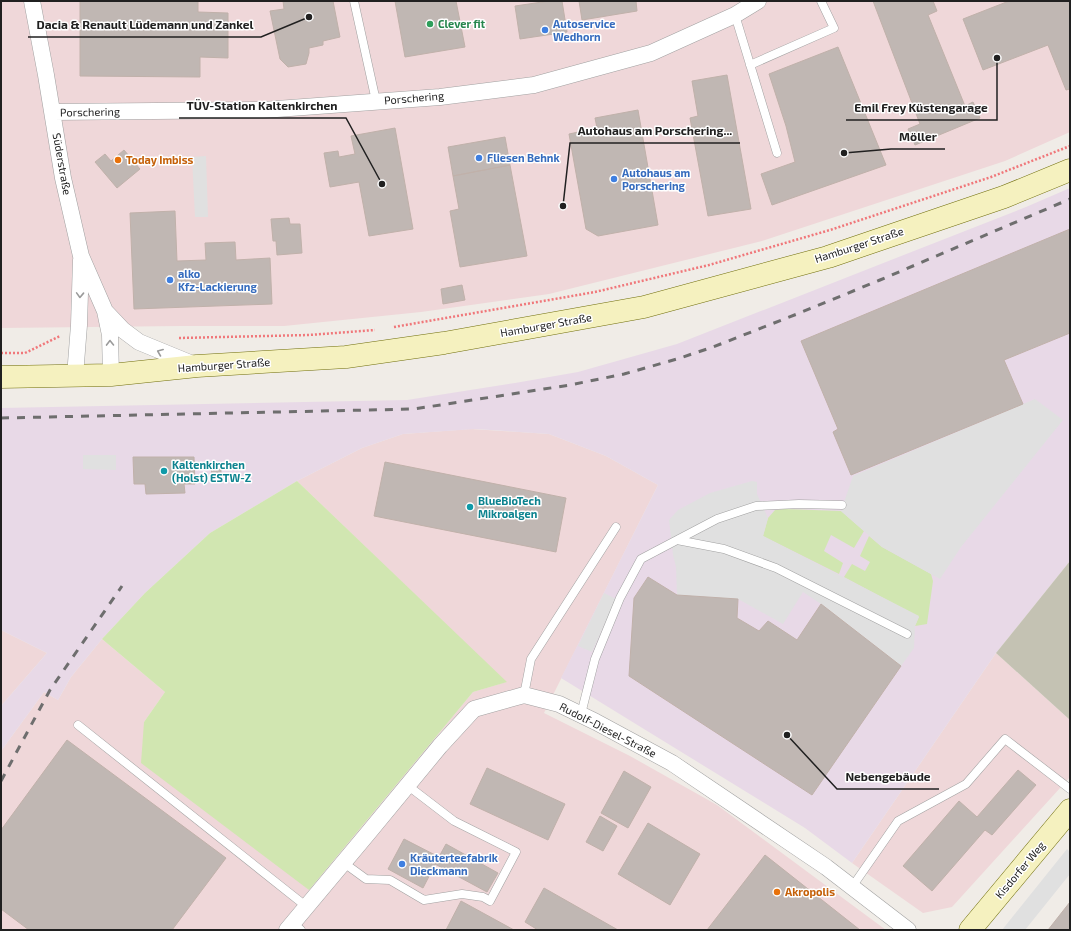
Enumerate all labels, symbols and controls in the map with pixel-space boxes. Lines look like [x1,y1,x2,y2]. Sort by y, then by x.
callout: Dacia & Renault Lüdemann und Zankel [28,13,261,37]
text: Dacia & Renault Lüdemann und Zankel [37,17,253,31]
place label: Clever fit [438,17,486,30]
place label: Autoservice Wedhorn [553,17,615,43]
marker: Clever fit [425,19,435,29]
marker: Autoservice Wedhorn [540,25,550,35]
street label: Porschering [383,88,444,107]
callout: TÜV-Station Kaltenkirchen [179,94,346,118]
callout: Emil Frey Küstengarage [846,96,997,120]
text: TÜV-Station Kaltenkirchen [186,98,338,112]
text: Emil Frey Küstengarage [854,100,988,115]
street label: Porschering [60,104,120,119]
callout: Autohaus am Porschering... [570,119,740,143]
text: Autohaus am Porschering... [578,123,732,137]
callout: Möller [891,125,945,149]
text: Möller [899,129,937,143]
street label: Süderstraße [51,132,74,196]
place label: Fliesen Behnk [487,151,560,164]
place label: Today Imbiss [126,153,193,167]
marker: Fliesen Behnk [474,153,484,163]
marker: Today Imbiss [113,155,123,165]
place label: Autohaus am Porschering [622,166,691,192]
marker: Autohaus am Porschering [609,174,619,184]
street label: Hamburger Straße [813,224,905,265]
place label: alko Kfz-Lackierung [178,267,257,293]
marker: alko Kfz-Lackierung [165,275,175,285]
one-way arrow [76,292,84,298]
street label: Hamburger Straße [499,310,593,339]
one-way arrow [106,340,114,346]
one-way arrow [157,348,164,356]
street label: Hamburger Straße [177,355,271,374]
place label: Kaltenkirchen (Holst) ESTW-Z [172,458,252,484]
marker: Kaltenkirchen (Holst) ESTW-Z [159,466,169,476]
place label: BlueBioTech Mikroalgen [478,494,541,520]
marker: BlueBioTech Mikroalgen [465,502,475,512]
street label: Rudolf-Diesel-Straße [558,699,659,760]
callout: Nebengebäude [837,765,939,789]
text: Nebengebäude [845,769,931,783]
street label: Kisdorfer Weg [992,838,1047,901]
place label: Kräuterteefabrik Dieckmann [410,851,499,877]
marker: Kräuterteefabrik Dieckmann [397,859,407,869]
place label: Akropolis [785,885,835,898]
marker: Akropolis [772,887,782,897]

